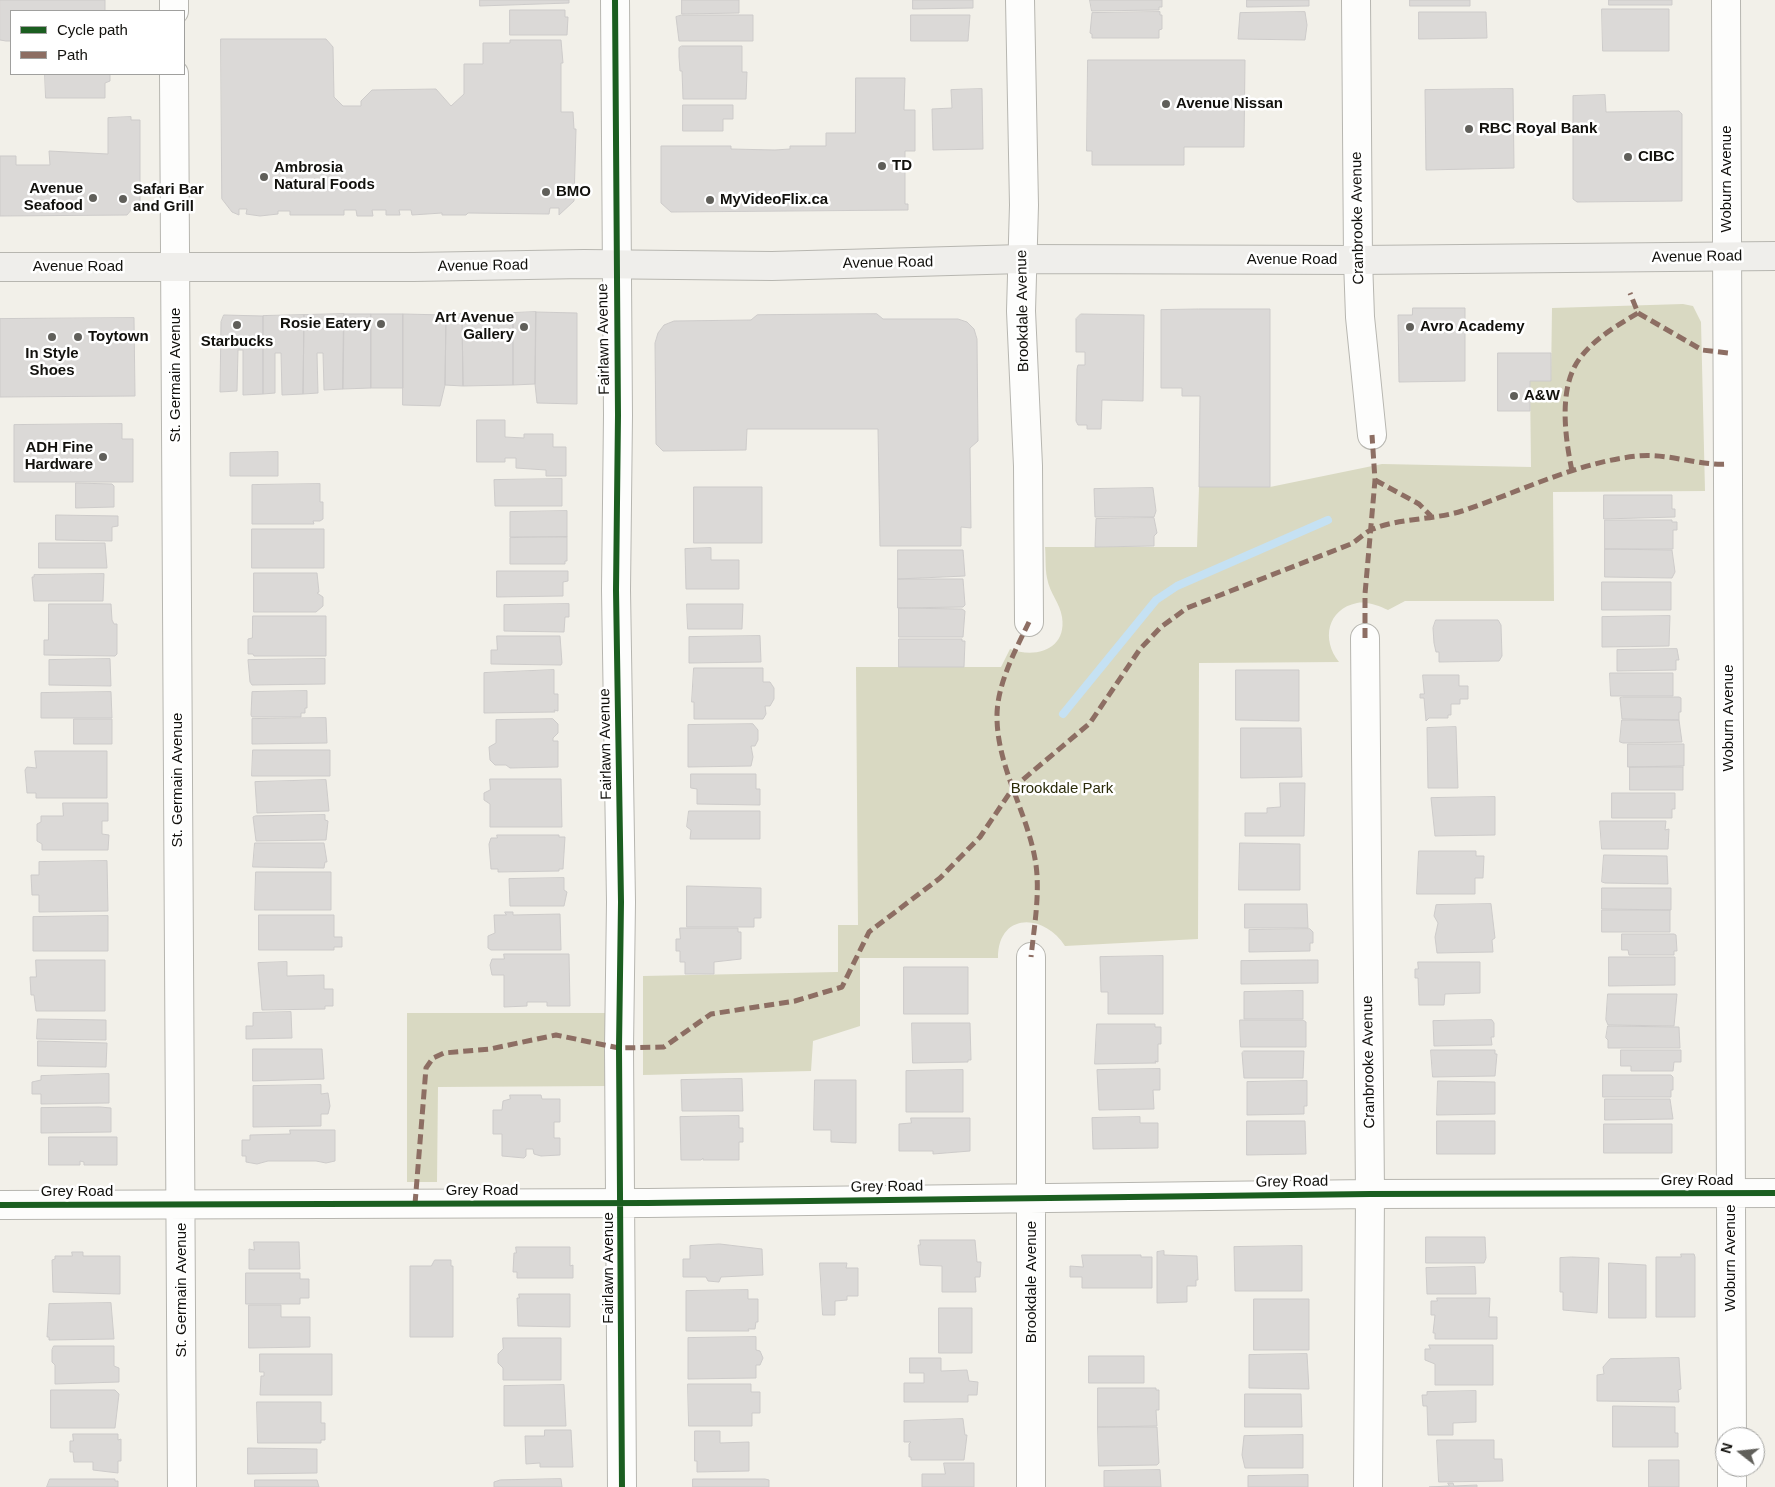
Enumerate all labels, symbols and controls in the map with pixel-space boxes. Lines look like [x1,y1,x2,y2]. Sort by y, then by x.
legend [10,10,185,75]
text: Cycle path [57,21,128,38]
text: Path [57,46,88,63]
place label: Avenue Nissan [1176,95,1283,113]
marker: Avenue Nissan [1160,98,1172,110]
place label: RBC Royal Bank [1479,120,1597,138]
marker: RBC Royal Bank [1463,123,1475,135]
street label: Woburn Avenue [1718,125,1736,233]
place label: CIBC [1638,148,1675,166]
street label: Cranbrooke Avenue [1348,151,1368,285]
marker: CIBC [1622,151,1634,163]
place label: TD [892,157,912,175]
place label: Ambrosia Natural Foods [274,159,375,194]
marker: TD [876,160,888,172]
marker: Ambrosia Natural Foods [258,171,270,183]
place label: Avenue Seafood [24,180,83,215]
place label: Safari Bar and Grill [133,181,204,216]
place label: BMO [556,183,591,201]
marker: BMO [540,186,552,198]
place label: MyVideoFlix.ca [720,191,828,209]
marker: Avenue Seafood [87,192,99,204]
marker: Safari Bar and Grill [117,193,129,205]
marker: MyVideoFlix.ca [704,194,716,206]
street label: Avenue Road [1652,247,1742,267]
street label: Brookdale Avenue [1013,250,1033,372]
street label: Avenue Road [1247,251,1337,269]
street label: Avenue Road [843,253,933,273]
street label: Avenue Road [438,256,528,276]
street label: Avenue Road [33,258,123,276]
street label: Fairlawn Avenue [594,283,614,395]
street label: St. Germain Avenue [167,308,185,442]
place label: Art Avenue Gallery [435,309,514,344]
place label: Rosie Eatery [280,315,371,333]
marker: Rosie Eatery [375,318,387,330]
place label: Avro Academy [1420,318,1524,336]
marker: Starbucks [231,319,243,331]
marker: Art Avenue Gallery [518,321,530,333]
marker: Avro Academy [1404,321,1416,333]
place label: Toytown [88,328,149,346]
marker: In Style Shoes [46,331,58,343]
marker: Toytown [72,331,84,343]
place label: Starbucks [201,333,273,351]
place label: In Style Shoes [25,345,79,380]
place label: A&W [1524,387,1560,405]
marker: A&W [1508,390,1520,402]
place label: ADH Fine Hardware [25,439,93,474]
marker: ADH Fine Hardware [97,451,109,463]
street label: Woburn Avenue [1720,664,1738,772]
street label: Fairlawn Avenue [596,688,616,800]
street label: St. Germain Avenue [169,713,187,847]
park label: Brookdale Park [1011,780,1113,798]
street label: Cranbrooke Avenue [1359,995,1379,1129]
street label: Grey Road [1256,1172,1328,1192]
street label: Grey Road [1661,1172,1733,1190]
street label: Grey Road [851,1177,923,1197]
street label: Grey Road [446,1182,518,1200]
street label: Grey Road [41,1183,113,1201]
street label: Woburn Avenue [1722,1204,1740,1312]
street label: Fairlawn Avenue [600,1212,618,1324]
street label: Brookdale Avenue [1023,1221,1041,1343]
street label: St. Germain Avenue [173,1223,191,1357]
north arrow [1715,1427,1765,1477]
text: N [1717,1441,1736,1455]

